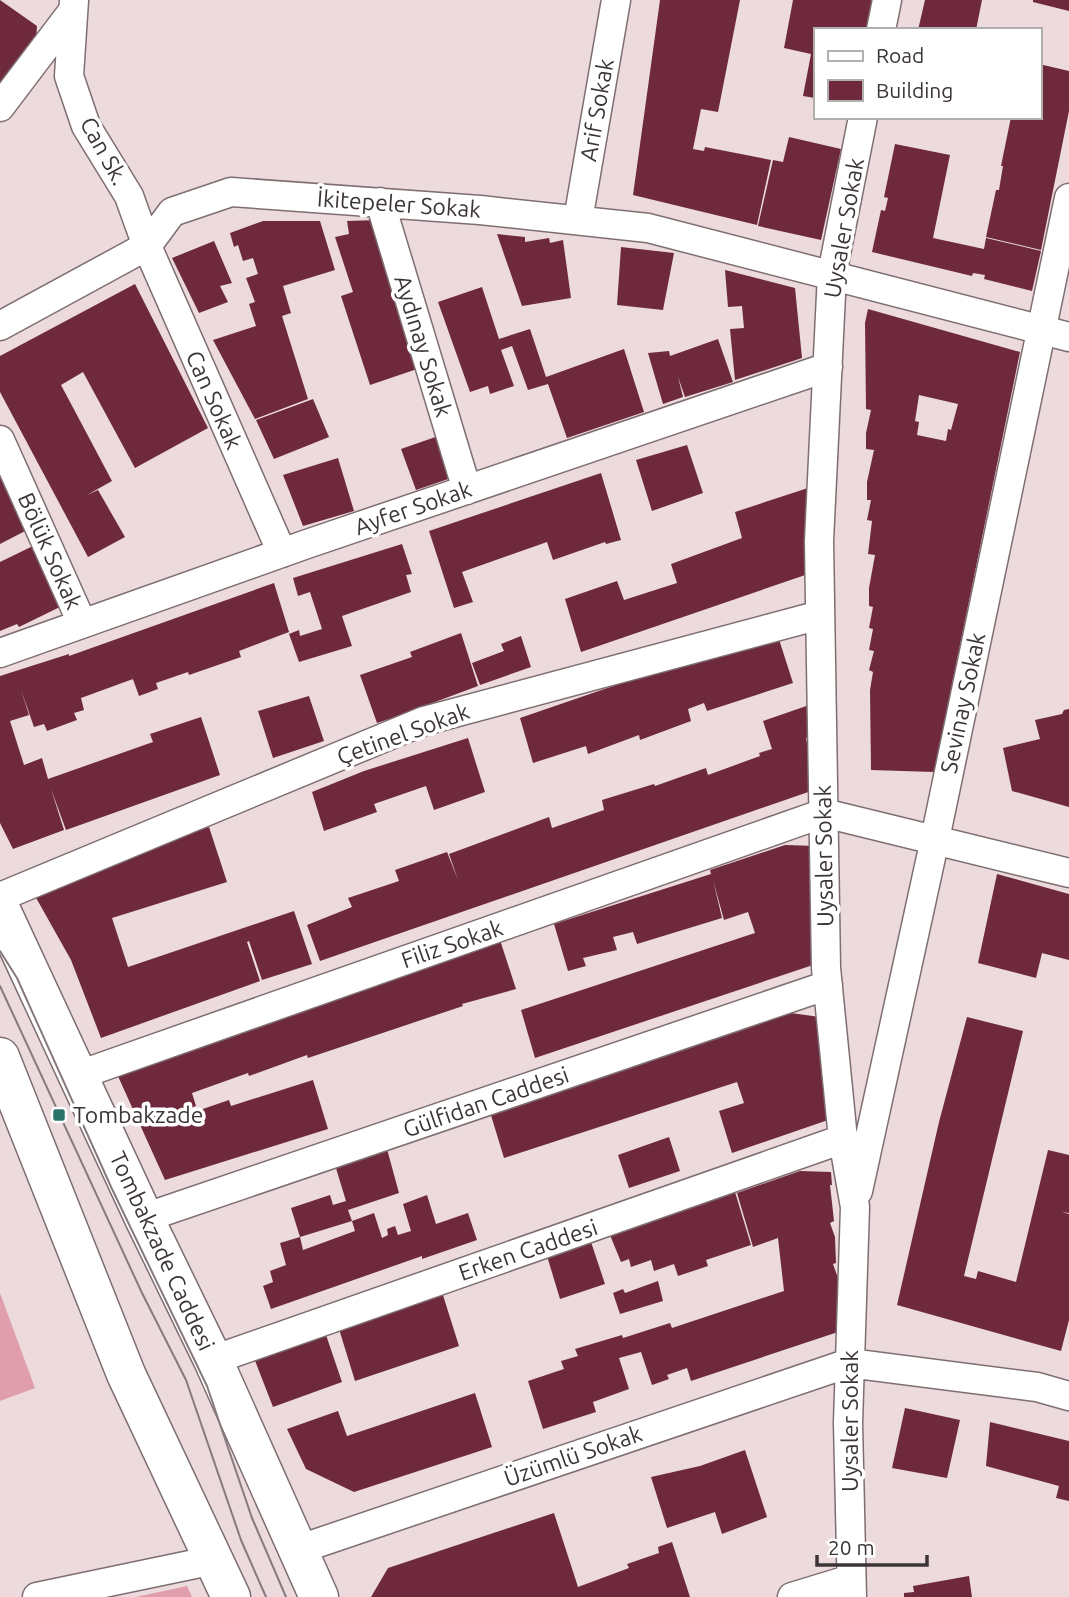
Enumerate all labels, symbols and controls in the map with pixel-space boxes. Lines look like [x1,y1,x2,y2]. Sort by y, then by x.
legend [814,28,1041,119]
text: Road [876,43,924,67]
street label: Arif Sokak [575,56,618,163]
text: Building [876,78,953,102]
street label: Can Sk. [76,112,133,189]
street label: Uysaler Sokak [819,156,868,300]
street label: İkitepeler Sokak [316,185,482,222]
street label: Aydınay Sokak [390,272,457,420]
street label: Can Sokak [182,347,247,453]
street label: Ayfer Sokak [351,476,475,539]
street label: Bölük Sokak [14,489,87,613]
street label: Sevinay Sokak [935,630,990,776]
street label: Çetinel Sokak [333,698,473,769]
street label: Uysaler Sokak [810,784,837,927]
street label: Filiz Sokak [398,914,506,973]
street label: Gülfidan Caddesi [400,1061,572,1142]
place label: Tombakzade [73,1102,203,1127]
marker: Tombakzade [51,1107,67,1123]
street label: Tombakzade Caddesi [105,1147,220,1354]
street label: Erken Caddesi [455,1214,600,1285]
street label: Uysaler Sokak [837,1350,862,1492]
street label: Üzümlü Sokak [501,1420,645,1491]
scale bar [817,1524,927,1568]
text: 20 m [828,1535,875,1559]

